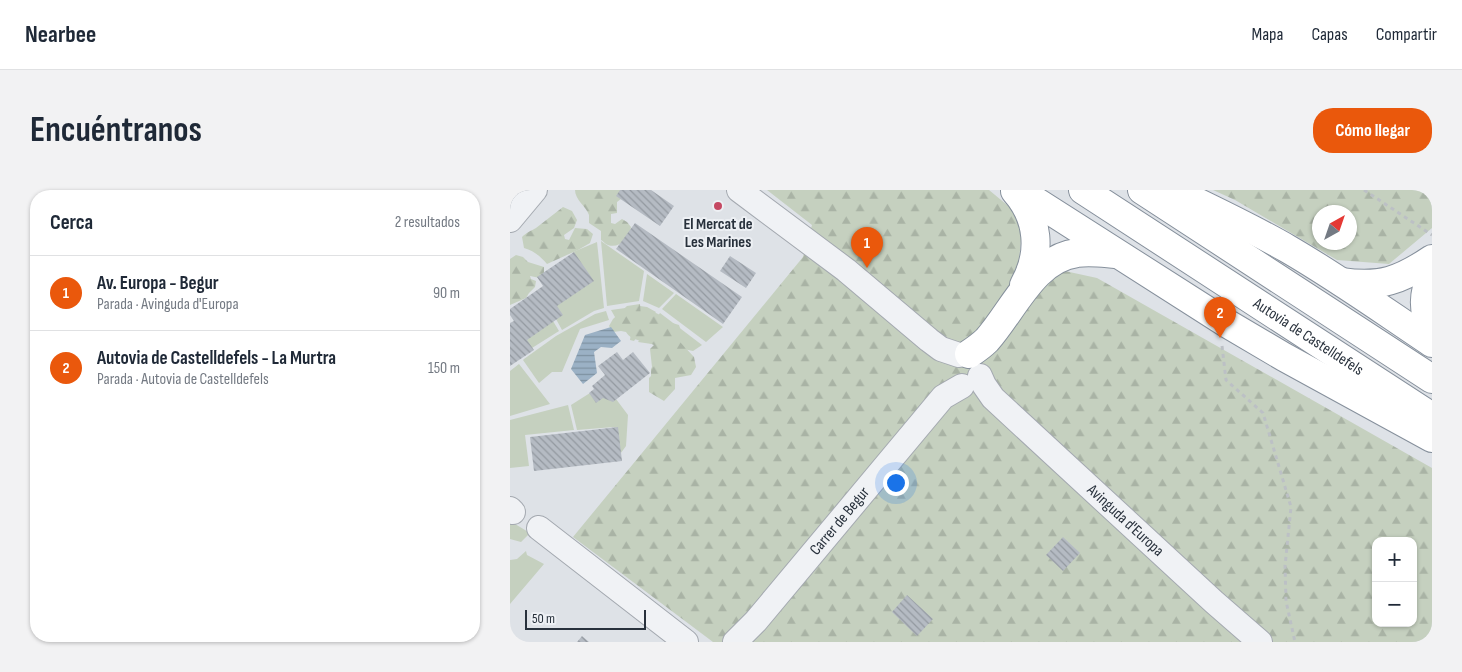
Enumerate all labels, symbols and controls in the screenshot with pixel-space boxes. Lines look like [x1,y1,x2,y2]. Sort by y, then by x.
text: Nearbee [25,20,96,49]
text: Mapa [1251,24,1283,45]
text: Capas [1311,24,1348,45]
text: Compartir [1376,24,1437,45]
button: Cómo llegar [1313,108,1432,153]
text: Encuéntranos [30,109,202,152]
marker: El Mercat de Les Marines [712,200,724,212]
north arrow [1312,205,1357,250]
text: Cerca [50,210,93,235]
text: 2 resultados [395,213,460,232]
place label: El Mercat de Les Marines [683,215,753,252]
pin: 1 [851,227,883,268]
text: Av. Europa - Begur [97,272,219,295]
text: 1 [63,284,69,303]
text: 90 m [433,284,460,303]
street label: Autovia de Castelldefels [1249,293,1367,380]
text: Parada · Avinguda d'Europa [97,295,239,314]
pin: 2 [1204,297,1236,338]
text: Autovia de Castelldefels - La Murtra [97,347,336,370]
text: 2 [62,359,70,378]
text: 150 m [428,359,460,378]
text: Parada · Autovia de Castelldefels [97,370,269,389]
your location [883,470,909,496]
street label: Avinguda d'Europa [1083,480,1168,560]
street label: Carrer de Begur [806,483,874,559]
map controls [1372,537,1417,627]
button: + [1372,537,1417,582]
button: − [1372,582,1417,627]
scale bar [525,607,646,630]
text: 50 m [532,610,555,627]

